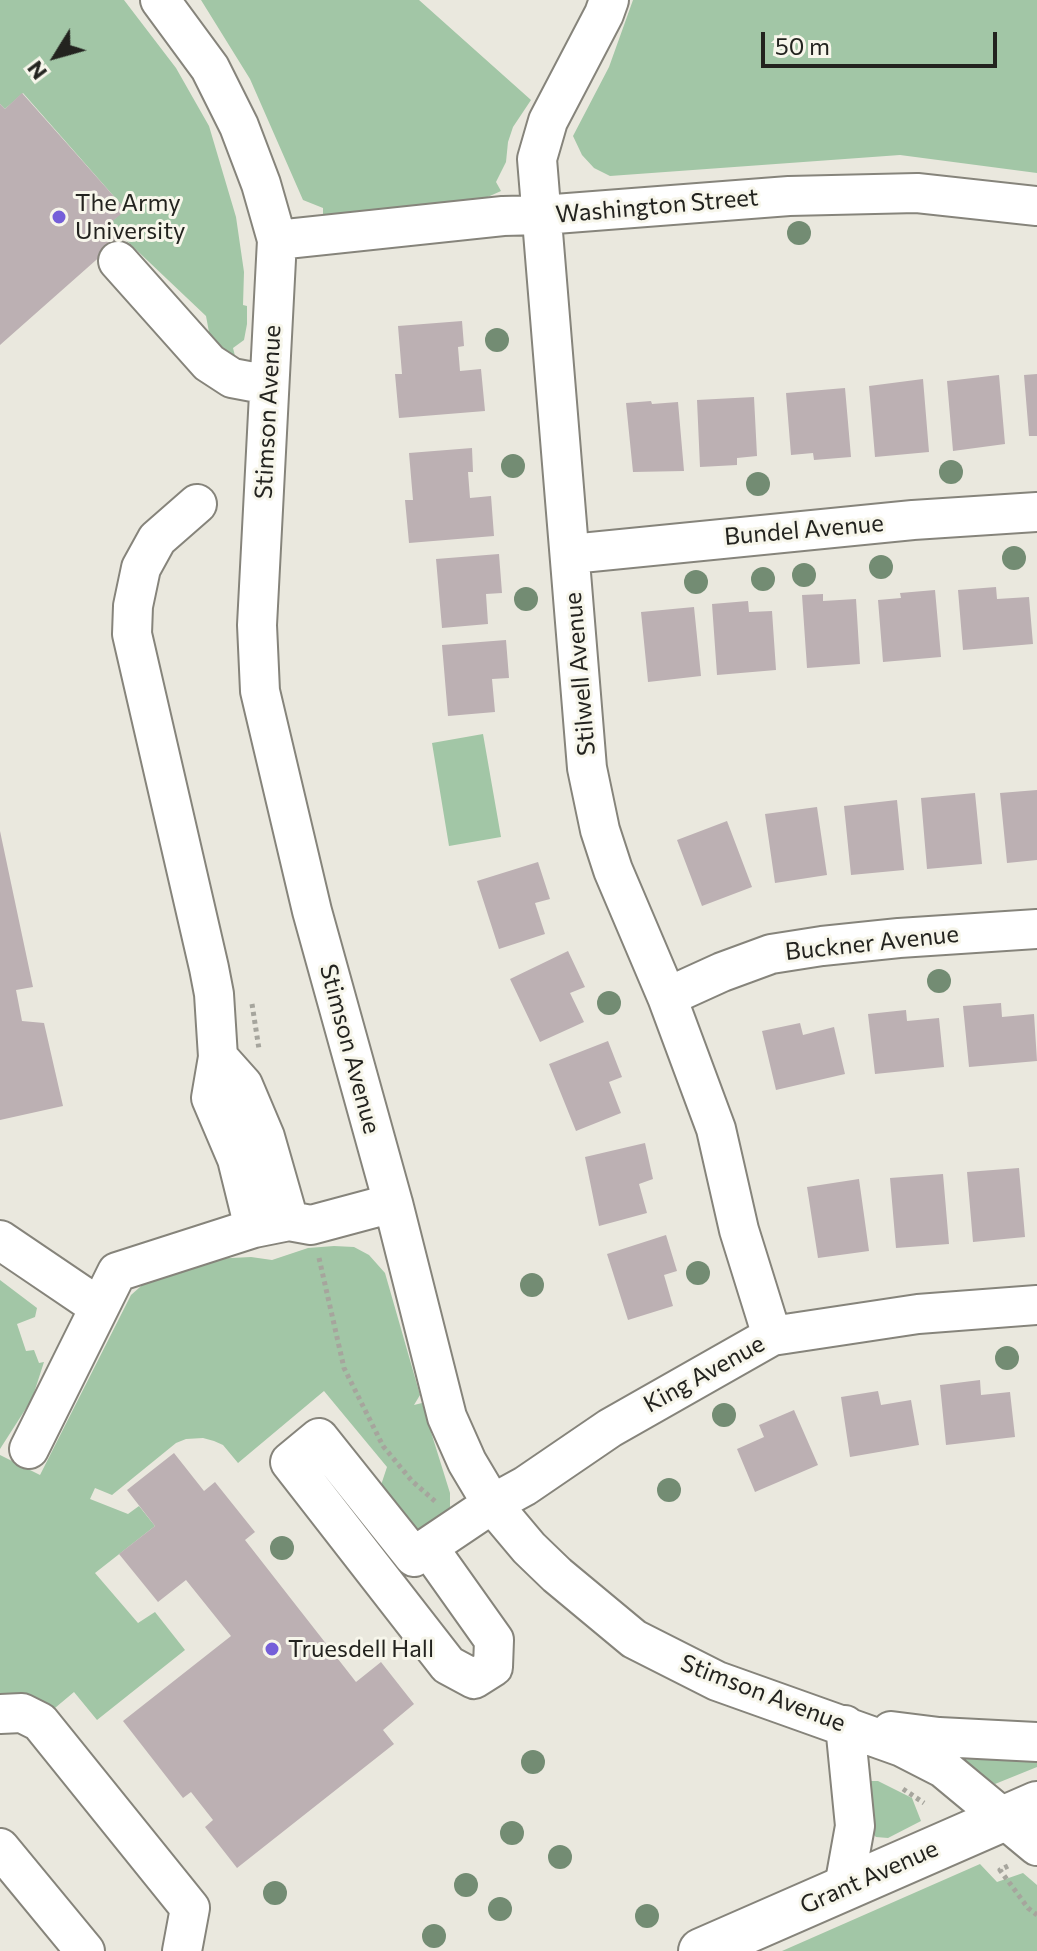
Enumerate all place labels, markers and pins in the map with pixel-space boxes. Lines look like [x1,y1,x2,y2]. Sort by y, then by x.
place label: The Army University [75,189,186,245]
marker: The Army University [50,208,68,226]
place label: Truesdell Hall [288,1635,434,1663]
marker: Truesdell Hall [263,1640,281,1658]

